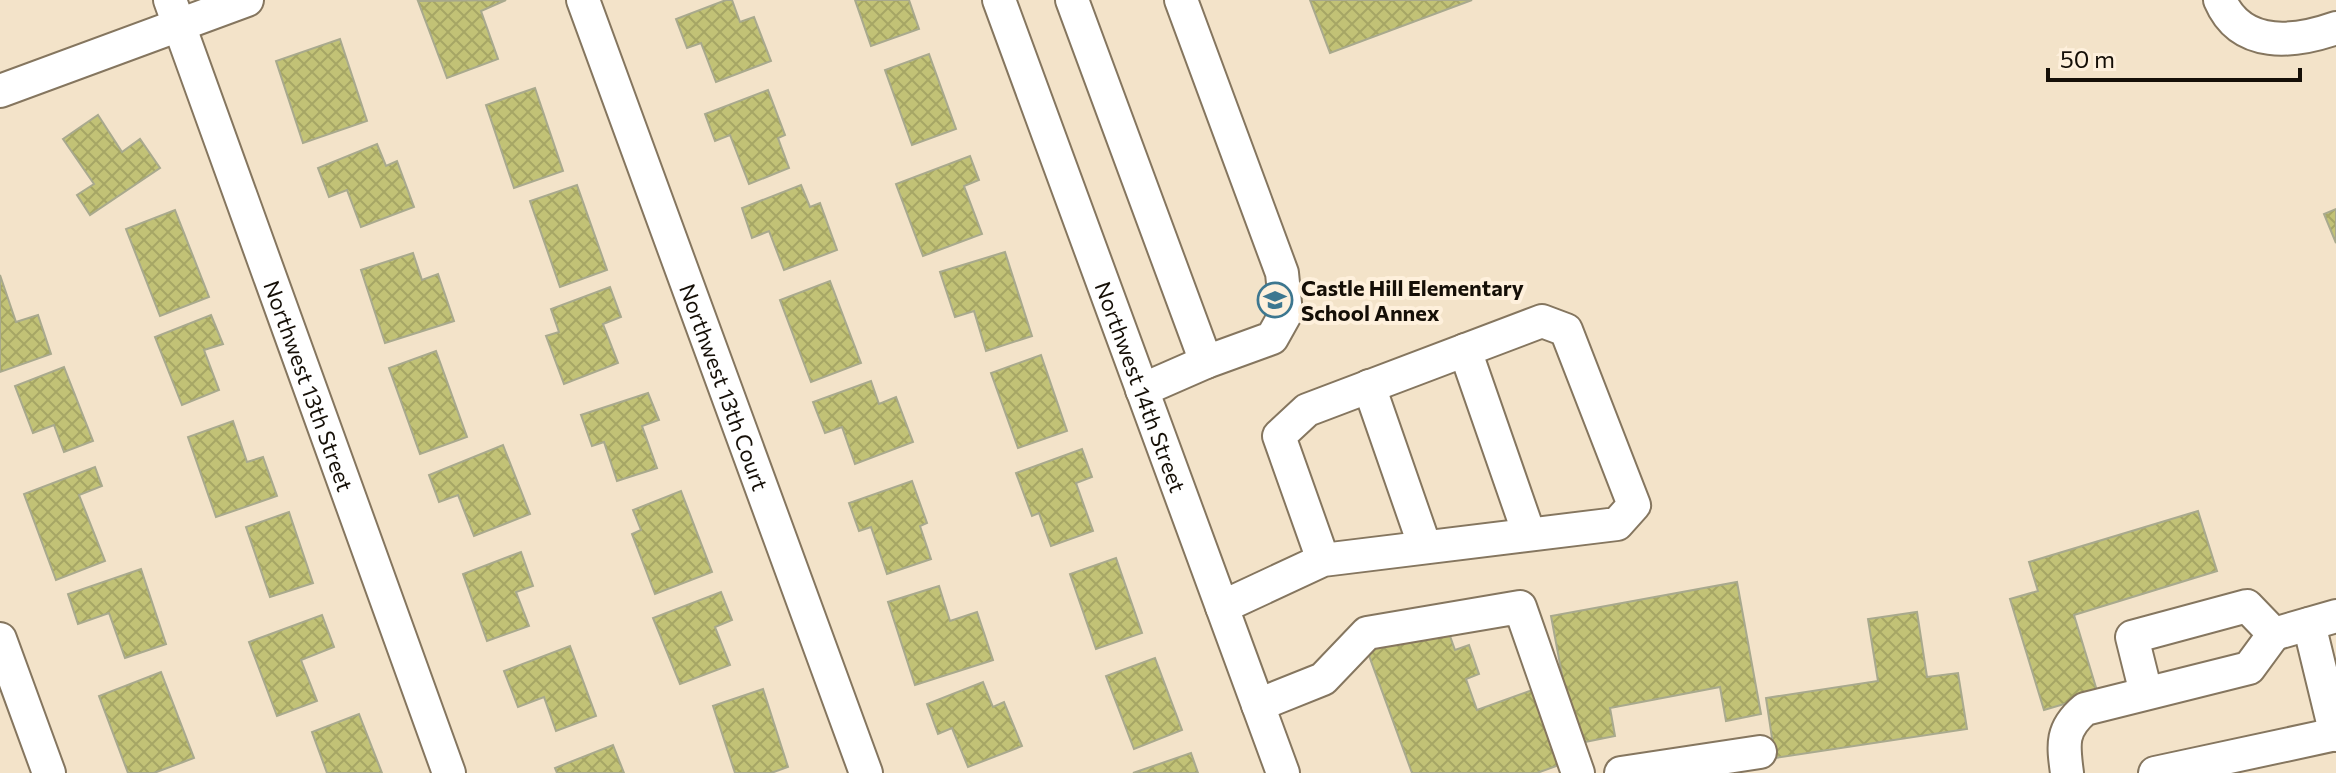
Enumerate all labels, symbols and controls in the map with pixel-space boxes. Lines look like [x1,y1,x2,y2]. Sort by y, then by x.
scale bar [2048,32,2300,82]
text: 50 m [2060,44,2115,73]
place label: Castle Hill Elementary School Annex [1301,274,1524,326]
street label: Northwest 13th Street [259,277,360,495]
street label: Northwest 14th Street [1090,278,1192,496]
street label: Northwest 13th Court [674,280,775,494]
school or university icon: Castle Hill Elementary School Annex [1256,281,1294,319]

